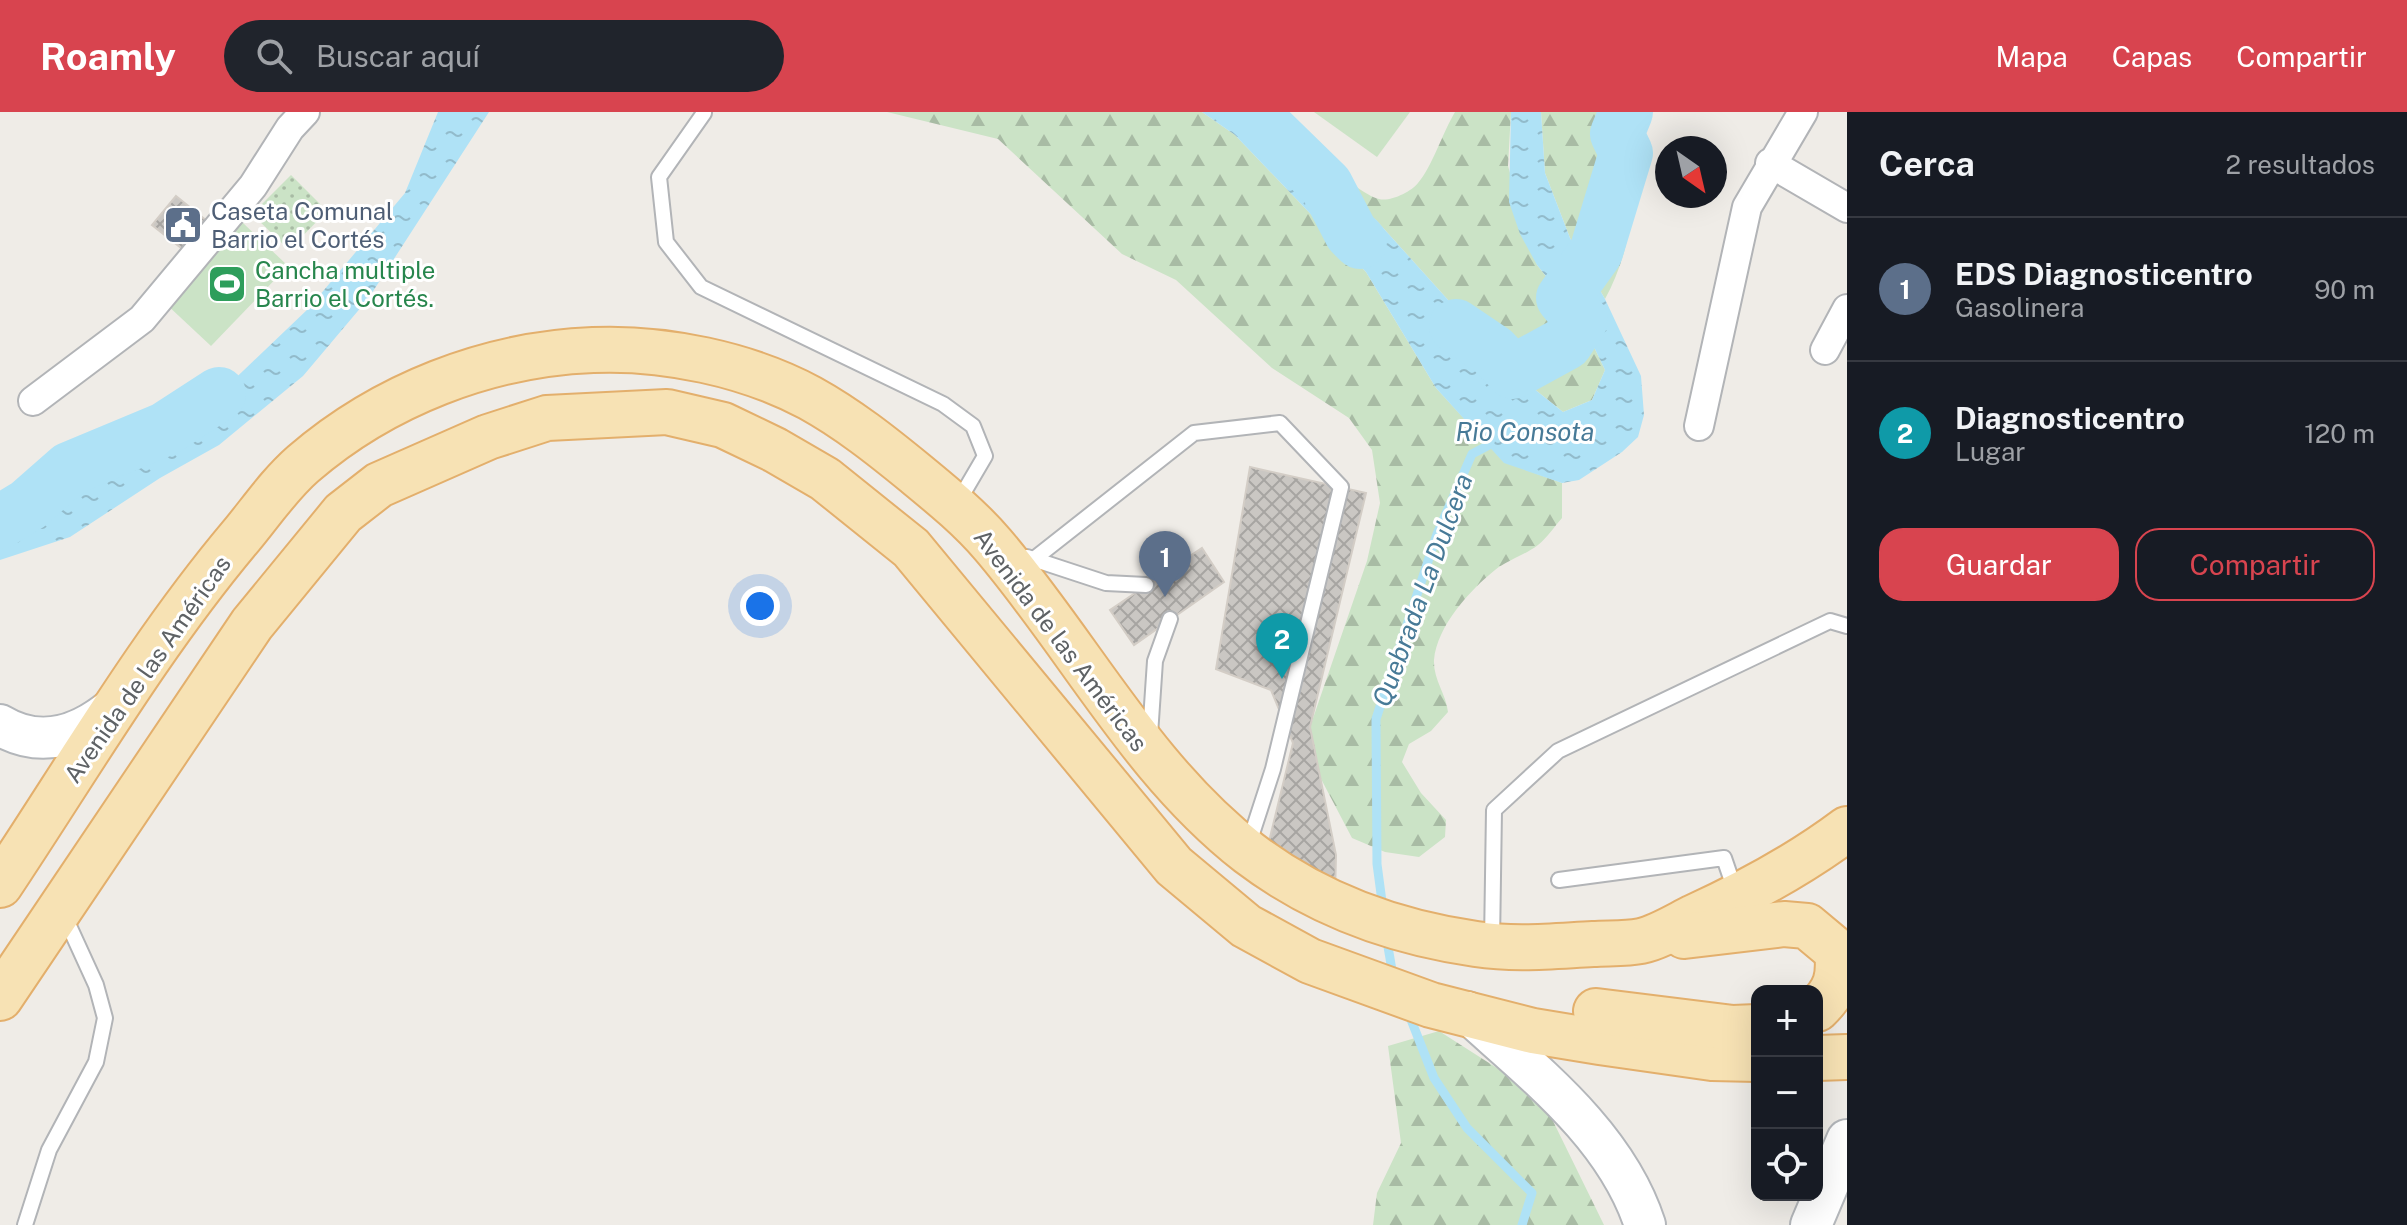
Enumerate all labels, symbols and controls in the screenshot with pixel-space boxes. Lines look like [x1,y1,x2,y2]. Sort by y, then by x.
search box [224,20,784,92]
text: Roamly [40,34,176,79]
icon: search [252,34,296,78]
text: Buscar aquí [316,38,480,74]
text: Mapa [1995,40,2068,73]
text: Capas [2112,40,2192,73]
text: Compartir [2236,40,2367,73]
north arrow [1655,136,1727,208]
text: Cerca [1879,144,1975,184]
text: 2 resultados [2226,149,2375,180]
place label: Caseta Comunal Barrio el Cortés [211,197,393,253]
public building icon: Caseta Comunal Barrio el Cortés [162,204,204,246]
place label: Cancha multiple Barrio el Cortés. [255,256,435,312]
text: EDS Diagnosticentro [1955,256,2253,292]
sports icon: Cancha multiple Barrio el Cortés. [206,263,248,305]
text: 1 [1899,274,1911,305]
text: 90 m [2314,274,2375,305]
text: Gasolinera [1955,292,2084,323]
text: Diagnosticentro [1955,400,2185,436]
water label: Rio Consota [1456,416,1594,447]
text: 2 [1897,418,1913,449]
text: 120 m [2304,418,2375,449]
text: Lugar [1955,436,2025,467]
water label: Quebrada La Dulcera [1365,469,1479,711]
street label: Avenida de las Américas [968,524,1154,756]
button: Guardar [1879,528,2119,601]
button: Compartir [2135,528,2375,601]
pin: 1 [1139,531,1191,597]
street label: Avenida de las Américas [58,550,236,788]
your location [740,586,780,626]
pin: 2 [1256,613,1308,679]
map controls [1751,985,1823,1201]
button: + [1751,985,1823,1057]
button: − [1751,1057,1823,1129]
button: locate [1751,1129,1823,1201]

